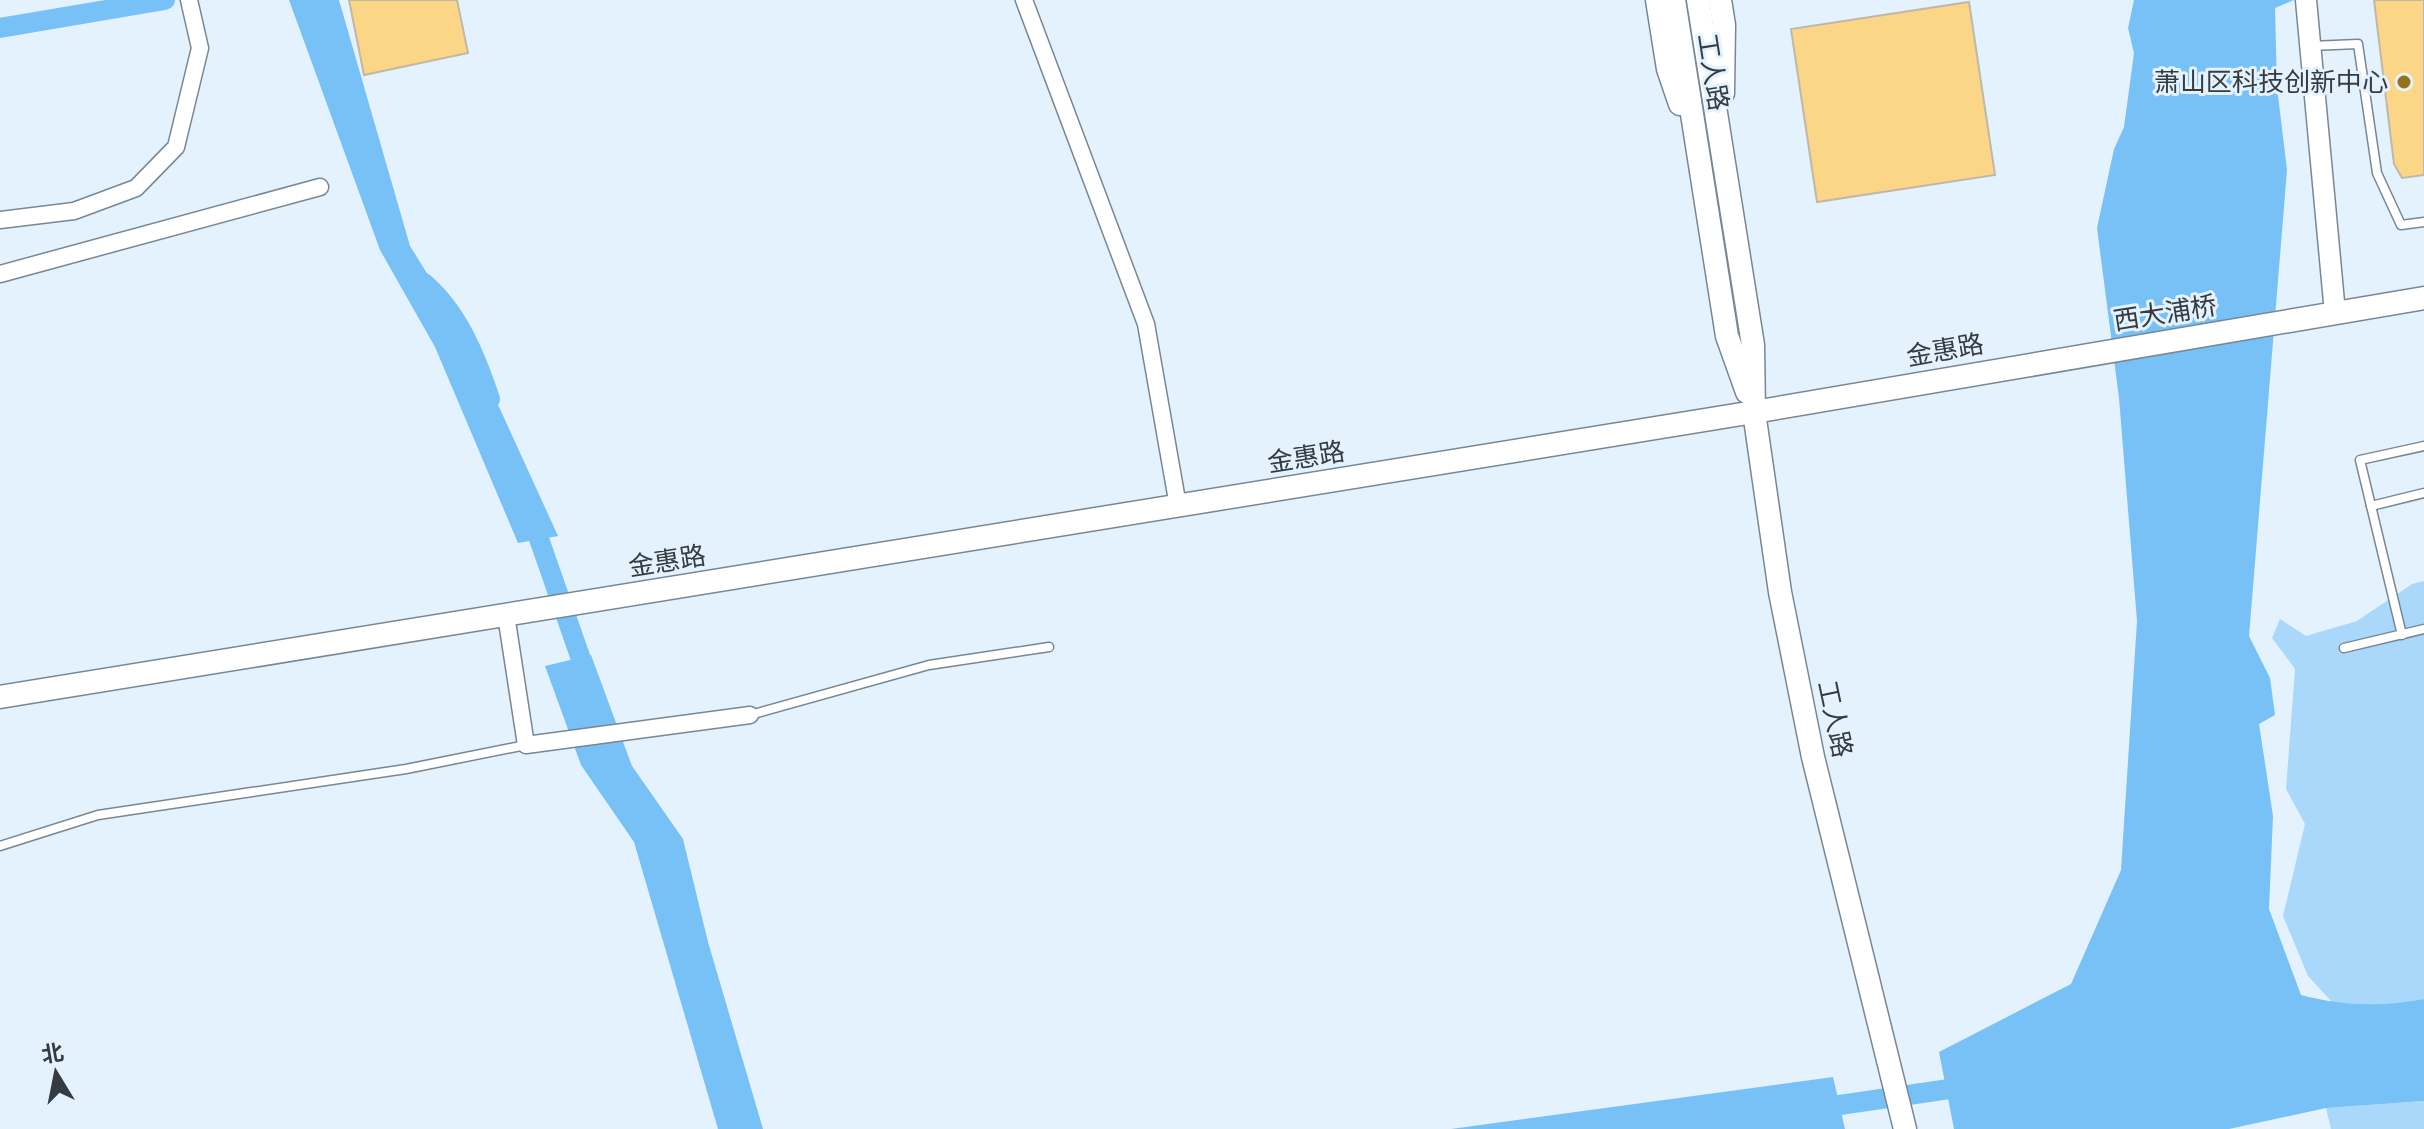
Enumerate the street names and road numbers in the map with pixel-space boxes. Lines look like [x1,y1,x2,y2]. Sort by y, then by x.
street label: 工人路 [1691,31,1734,113]
street label: 西大浦桥 [2111,290,2219,337]
street label: 金惠路 [1904,328,1986,373]
street label: 金惠路 [1265,436,1347,479]
street label: 金惠路 [626,540,708,583]
street label: 工人路 [1811,678,1858,760]

